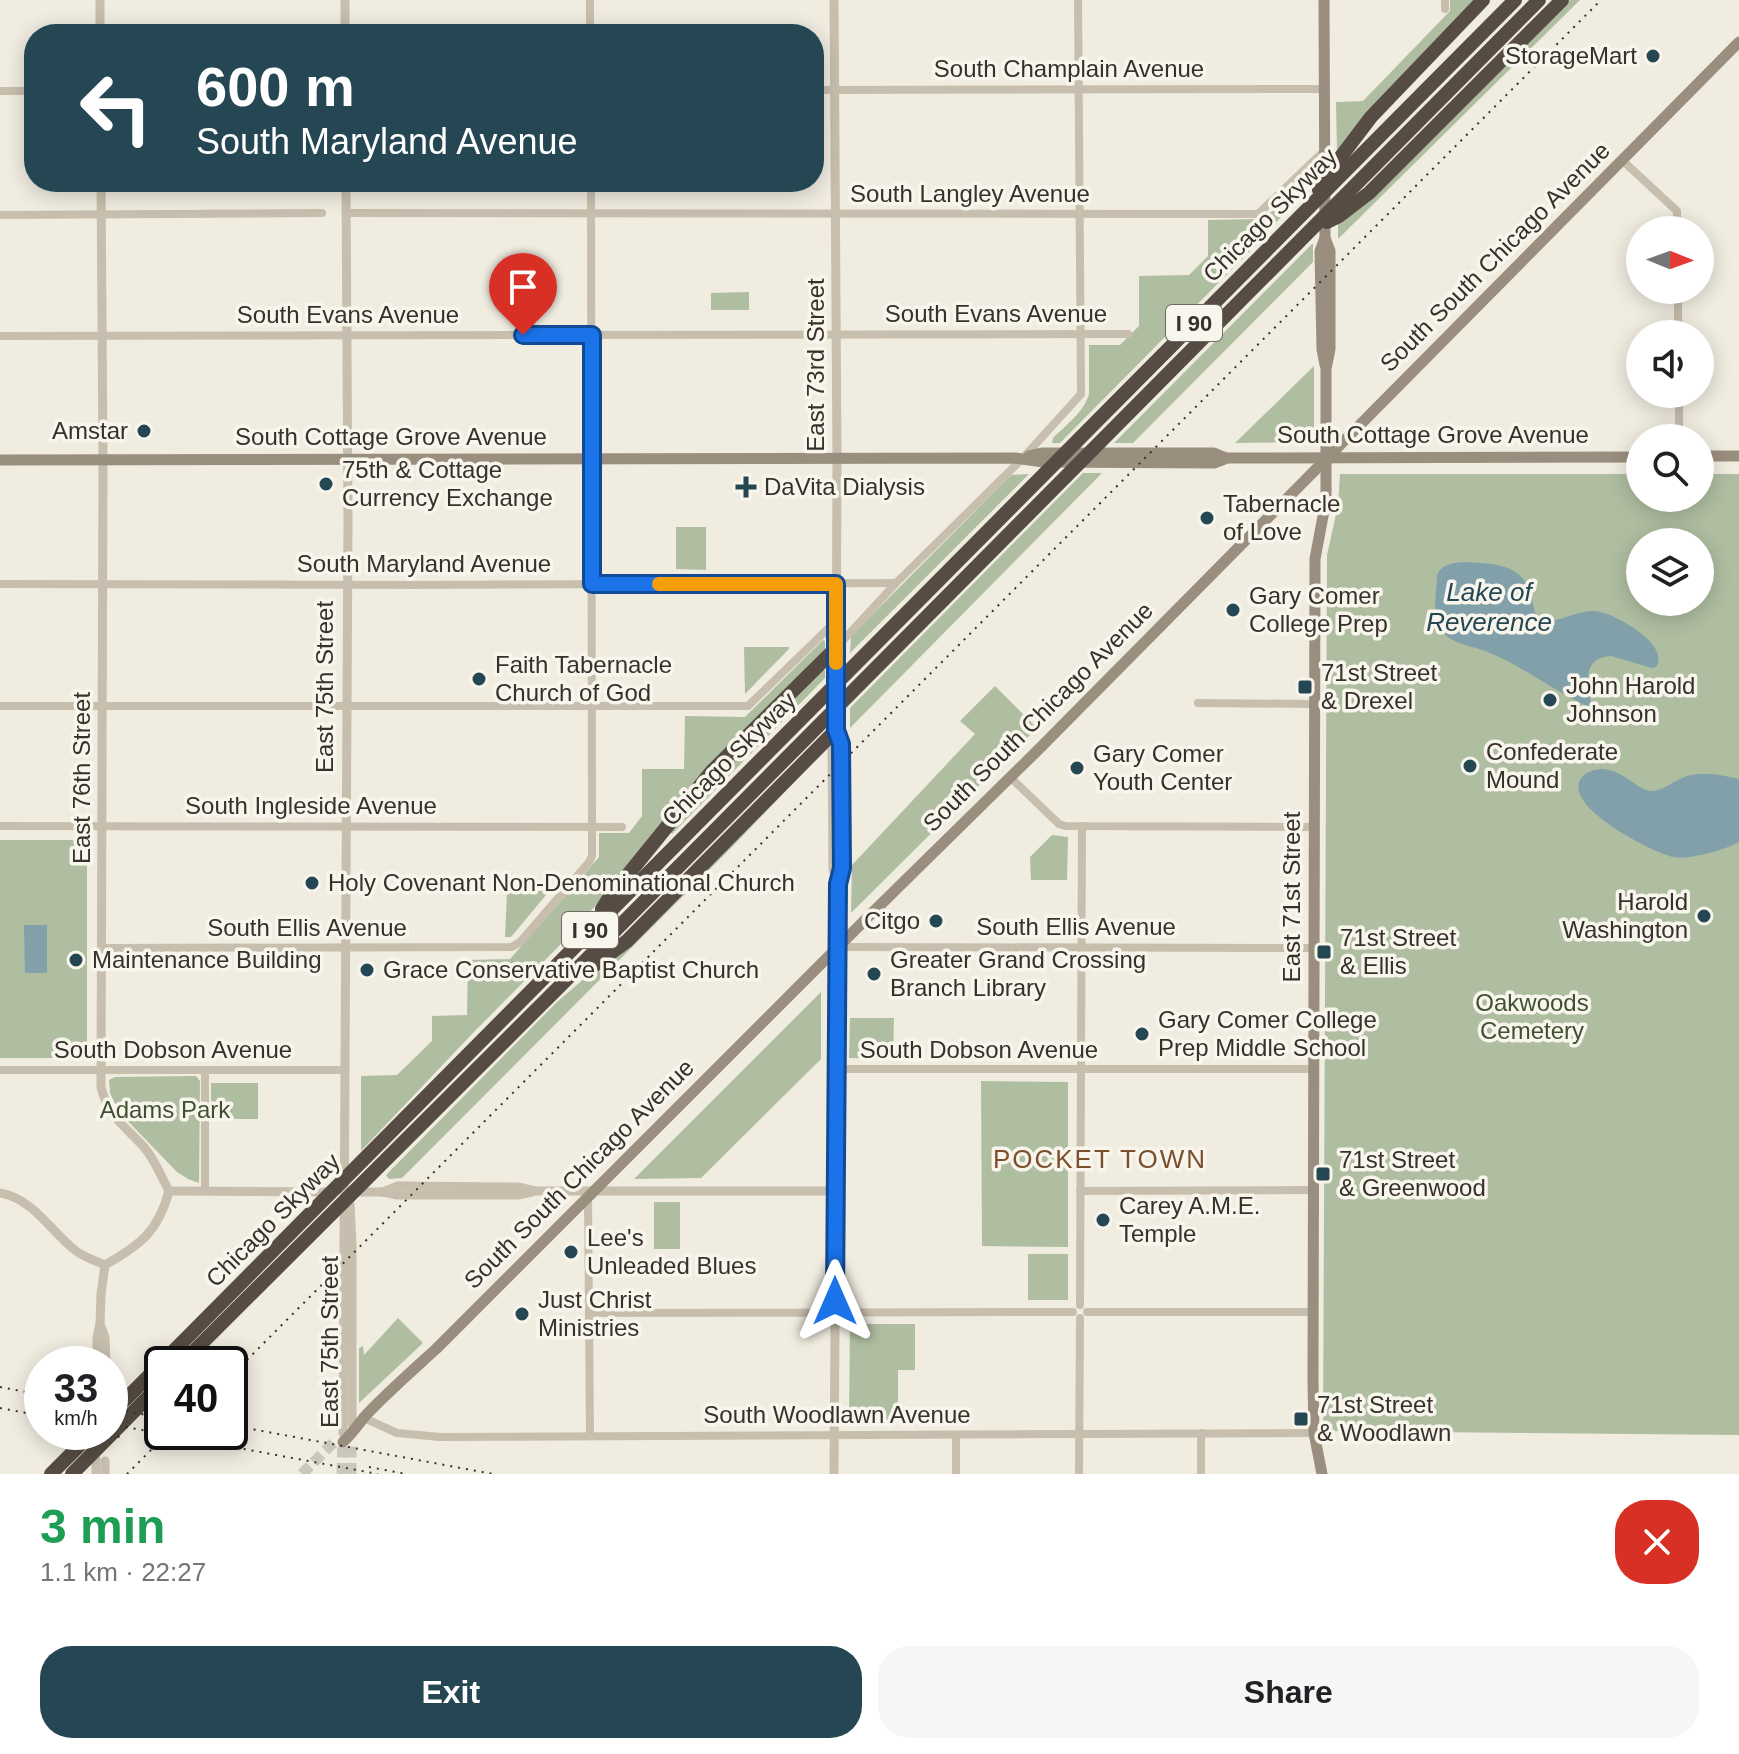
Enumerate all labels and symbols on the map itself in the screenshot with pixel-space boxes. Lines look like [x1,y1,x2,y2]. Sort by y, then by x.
place label: StorageMart [1505,42,1637,69]
marker: StorageMart [1644,47,1662,65]
street label: South Champlain Avenue [934,55,1204,82]
street label: South South Chicago Avenue [1374,136,1615,377]
street label: Chicago Skyway [1197,142,1342,287]
street label: South Langley Avenue [850,180,1090,207]
north arrow [1626,216,1714,304]
pin [489,253,557,335]
street label: East 73rd Street [802,278,829,452]
street label: South Evans Avenue [885,300,1107,327]
street label: South Evans Avenue [237,301,459,328]
road number: I 90 [1166,305,1222,341]
place label: Amstar [52,417,128,444]
street label: South Cottage Grove Avenue [1277,421,1589,448]
marker: Amstar [135,422,153,440]
street label: South Cottage Grove Avenue [235,423,547,450]
place label: 75th & Cottage Currency Exchange [342,456,553,511]
place label: DaVita Dialysis [764,473,925,500]
marker: 75th & Cottage Currency Exchange [317,475,335,493]
marker: DaVita Dialysis [735,476,757,498]
place label: Tabernacle of Love [1223,490,1340,545]
marker: Tabernacle of Love [1198,509,1216,527]
street label: South Maryland Avenue [297,550,551,577]
water label: Lake of Reverence [1426,577,1552,637]
place label: Gary Comer College Prep [1249,582,1388,637]
street label: South South Chicago Avenue [917,596,1158,837]
street label: East 75th Street [311,601,338,773]
marker: Gary Comer College Prep [1224,601,1242,619]
place label: Faith Tabernacle Church of God [495,651,672,706]
place label: 71st Street & Drexel [1321,659,1437,714]
marker: Faith Tabernacle Church of God [470,670,488,688]
place label: John Harold Johnson [1566,672,1695,727]
marker: 71st Street & Drexel [1296,678,1314,696]
street label: Chicago Skyway [656,686,801,831]
marker: John Harold Johnson [1541,691,1559,709]
street label: East 76th Street [68,692,95,864]
place label: Confederate Mound [1486,738,1618,793]
place label: Gary Comer Youth Center [1093,740,1232,795]
marker: Confederate Mound [1461,757,1479,775]
marker: Gary Comer Youth Center [1068,759,1086,777]
street label: South Ingleside Avenue [185,792,437,819]
street label: East 71st Street [1278,811,1305,982]
place label: Holy Covenant Non-Denominational Church [328,869,795,896]
marker: Holy Covenant Non-Denominational Church [303,874,321,892]
place label: Harold Washington [1562,888,1688,943]
place label: Citgo [864,907,920,934]
marker: Harold Washington [1695,907,1713,925]
road number: I 90 [562,912,618,948]
marker: Citgo [927,912,945,930]
street label: South Ellis Avenue [976,913,1176,940]
street label: South Ellis Avenue [207,914,407,941]
place label: 71st Street & Ellis [1340,924,1456,979]
marker: 71st Street & Ellis [1315,943,1333,961]
place label: Maintenance Building [92,946,322,973]
place label: Greater Grand Crossing Branch Library [890,946,1146,1001]
marker: Maintenance Building [67,951,85,969]
place label: Grace Conservative Baptist Church [383,956,759,983]
marker: Grace Conservative Baptist Church [358,961,376,979]
marker: Greater Grand Crossing Branch Library [865,965,883,983]
park label: Oakwoods Cemetery [1475,989,1589,1044]
place label: Gary Comer College Prep Middle School [1158,1006,1377,1061]
marker: Gary Comer College Prep Middle School [1133,1025,1151,1043]
street label: South Dobson Avenue [54,1036,292,1063]
street label: South Dobson Avenue [860,1036,1098,1063]
street label: South South Chicago Avenue [458,1053,699,1294]
park label: Adams Park [100,1096,231,1123]
district label: POCKET TOWN [993,1144,1207,1174]
place label: 71st Street & Greenwood [1339,1146,1486,1201]
street label: Chicago Skyway [200,1147,345,1292]
marker: 71st Street & Greenwood [1314,1165,1332,1183]
place label: Carey A.M.E. Temple [1119,1192,1260,1247]
marker: Carey A.M.E. Temple [1094,1211,1112,1229]
place label: Lee's Unleaded Blues [587,1224,756,1279]
marker: Lee's Unleaded Blues [562,1243,580,1261]
street label: East 75th Street [316,1256,343,1428]
position arrow [793,1259,877,1343]
place label: Just Christ Ministries [538,1286,652,1341]
marker: Just Christ Ministries [513,1305,531,1323]
speed limit sign: 40 [144,1346,248,1450]
place label: 71st Street & Woodlawn [1317,1391,1451,1446]
street label: South Woodlawn Avenue [703,1401,971,1428]
marker: 71st Street & Woodlawn [1292,1410,1310,1428]

